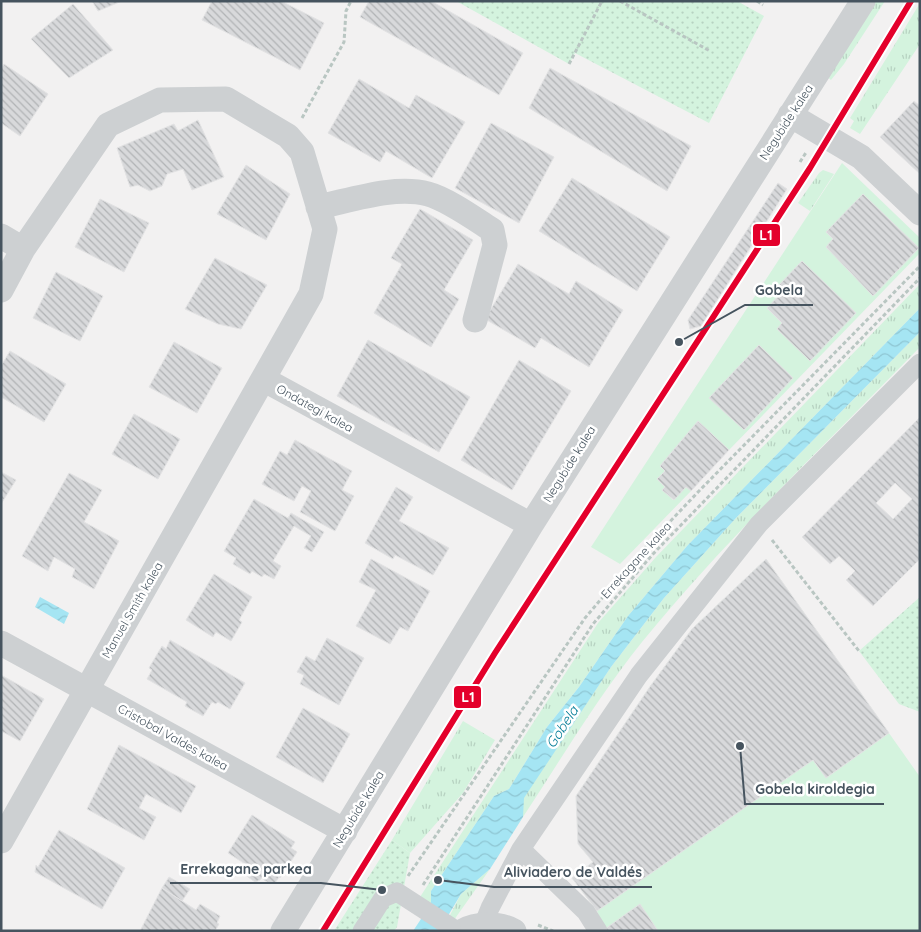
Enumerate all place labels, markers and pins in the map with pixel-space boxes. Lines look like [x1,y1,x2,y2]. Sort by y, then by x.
callout: Gobela [745,276,813,305]
callout: Gobela kiroldegia [745,775,884,804]
callout: Errekagane parkea [170,854,321,883]
callout: Aliviadero de Valdés [494,858,652,887]

